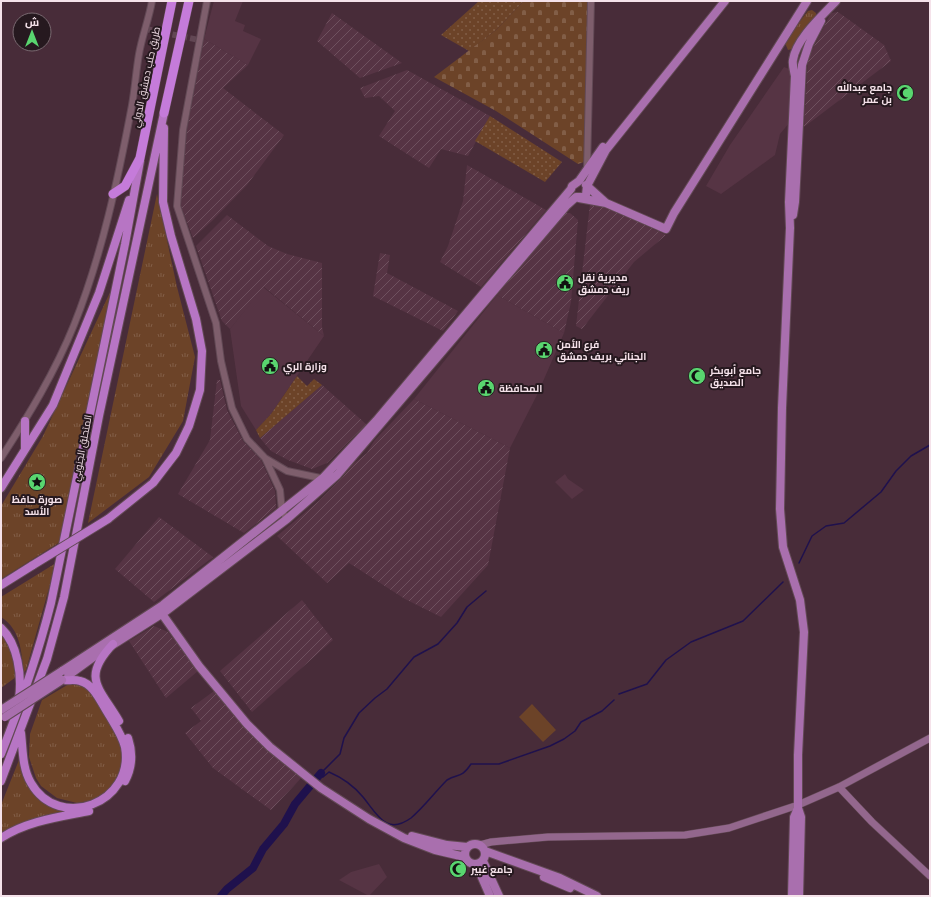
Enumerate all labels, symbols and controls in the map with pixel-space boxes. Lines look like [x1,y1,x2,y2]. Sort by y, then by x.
north arrow [12,12,52,52]
text: ش [25,15,39,29]
street label: طريق حلب دمشق الدولي [129,25,164,129]
place label: جامع عبدالله بن عمر [837,80,892,106]
mosque icon: جامع عبدالله بن عمر [895,83,915,103]
place label: مديرية نقل ريف دمشق [578,271,629,296]
public building icon: مديرية نقل ريف دمشق [555,273,575,293]
place label: فرع الأمن الجنائي بريف دمشق [557,338,646,365]
public building icon: فرع الأمن الجنائي بريف دمشق [534,340,554,360]
public building icon: وزارة الري [260,356,280,376]
place label: وزارة الري [283,360,327,375]
place label: جامع أبوبكر الصديق [709,364,761,389]
mosque icon: جامع أبوبكر الصديق [687,366,707,386]
public building icon: المحافظة [476,378,496,398]
place label: المحافظة [499,382,542,395]
street label: المتحلق الجنوبي [69,414,96,483]
place icon: صورة حافظ الأسد [27,472,47,492]
place label: صورة حافظ الأسد [12,493,62,518]
mosque icon: جامع غبير [448,859,468,879]
place label: جامع غبير [470,863,513,877]

